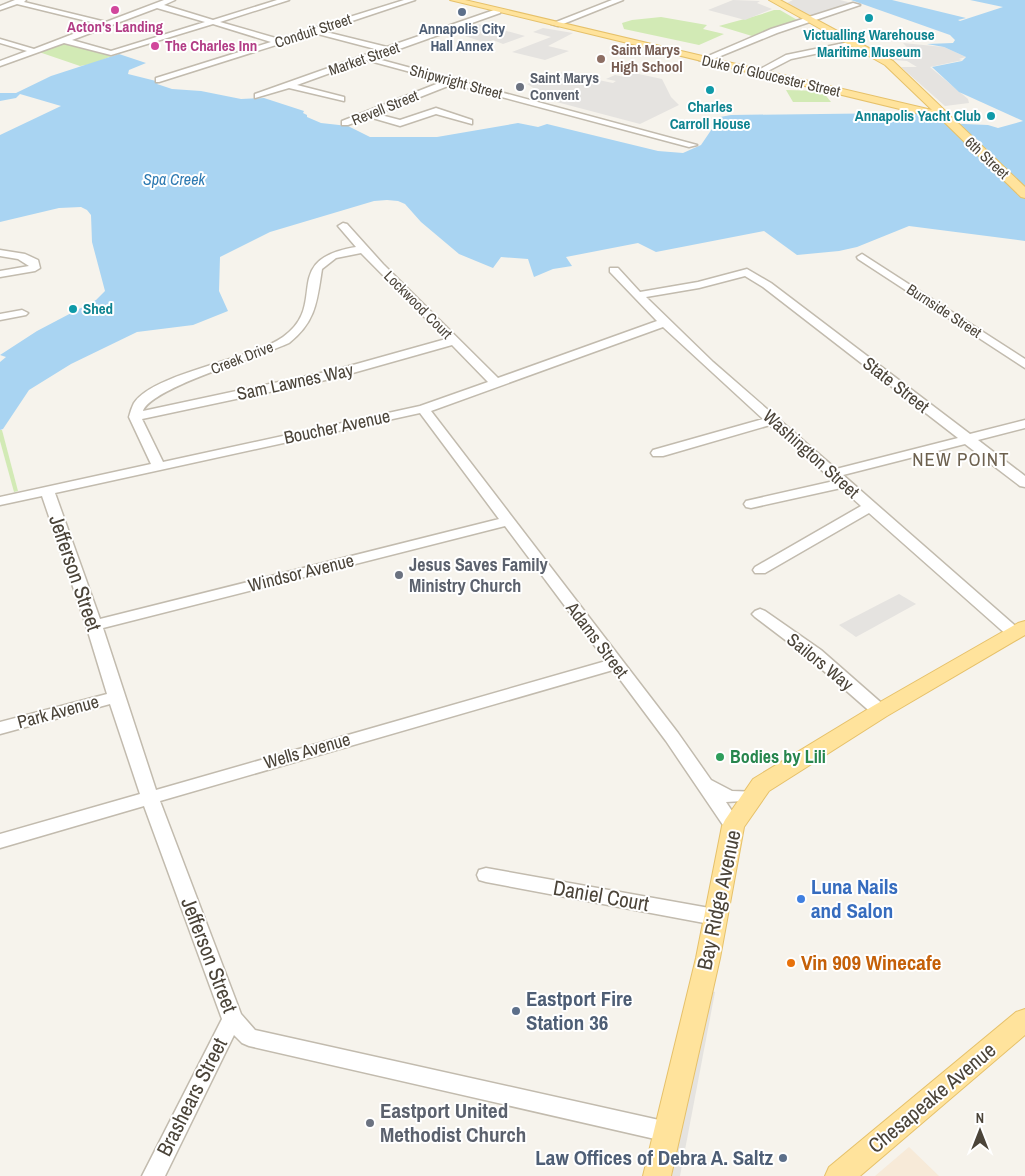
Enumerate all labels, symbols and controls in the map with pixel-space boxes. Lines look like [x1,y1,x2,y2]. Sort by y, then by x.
marker: Acton's Landing [109,4,121,16]
marker: Annapolis City Hall Annex [456,6,468,18]
street label: Conduit Street [272,8,354,53]
marker: Victualling Warehouse Maritime Museum [863,12,875,24]
place label: Acton's Landing [67,16,163,37]
place label: Annapolis City Hall Annex [419,18,505,56]
place label: Victualling Warehouse Maritime Museum [803,24,935,62]
place label: The Charles Inn [165,35,257,56]
street label: Market Street [326,36,403,80]
place label: Saint Marys High School [611,39,683,77]
marker: The Charles Inn [149,40,161,52]
street label: Duke of Gloucester Street [700,49,843,102]
marker: Saint Marys High School [595,53,607,65]
street label: Shipwright Street [408,59,505,104]
place label: Saint Marys Convent [530,67,599,105]
marker: Saint Marys Convent [514,81,526,93]
street label: Revell Street [348,84,422,130]
marker: Charles Carroll House [704,84,716,96]
place label: Charles Carroll House [670,96,750,134]
place label: Annapolis Yacht Club [855,105,981,126]
marker: Annapolis Yacht Club [985,110,997,122]
street label: 6th Street [961,132,1014,184]
water label: Spa Creek [143,168,205,190]
street label: Lockwood Court [380,266,458,344]
street label: Burnside Street [903,278,986,343]
place label: Shed [83,298,113,319]
marker: Shed [67,303,79,315]
street label: Creek Drive [207,336,276,379]
street label: State Street [858,351,935,418]
street label: Sam Lawnes Way [234,357,356,406]
street label: Boucher Avenue [281,403,392,450]
street label: Washington Street [758,404,865,504]
district label: NEW POINT [912,446,1010,472]
street label: Jefferson Street [42,511,109,635]
street label: Windsor Avenue [245,547,356,598]
place label: Jesus Saves Family Ministry Church [409,552,549,598]
marker: Jesus Saves Family Ministry Church [393,569,405,581]
street label: Adams Street [560,596,634,683]
street label: Sailors Way [782,627,859,697]
street label: Park Avenue [14,689,101,734]
street label: Wells Avenue [261,726,353,775]
place label: Bodies by Lili [730,744,826,769]
marker: Bodies by Lili [714,751,726,763]
street label: Bay Ridge Avenue [690,827,747,973]
place label: Luna Nails and Salon [811,872,898,925]
street label: Daniel Court [551,873,651,918]
street label: Jefferson Street [174,893,245,1017]
marker: Luna Nails and Salon [795,893,807,905]
place label: Vin 909 Winecafe [801,948,941,977]
marker: Vin 909 Winecafe [785,957,797,969]
place label: Eastport Fire Station 36 [526,984,632,1037]
marker: Eastport Fire Station 36 [510,1005,522,1017]
street label: Brashears Street [149,1032,234,1161]
street label: Chesapeake Avenue [862,1036,1002,1160]
place label: Eastport United Methodist Church [380,1096,526,1149]
north arrow [955,1106,1005,1156]
text: N [976,1109,984,1127]
marker: Eastport United Methodist Church [364,1117,376,1129]
place label: Law Offices of Debra A. Saltz [535,1143,773,1172]
marker: Law Offices of Debra A. Saltz [777,1152,789,1164]

